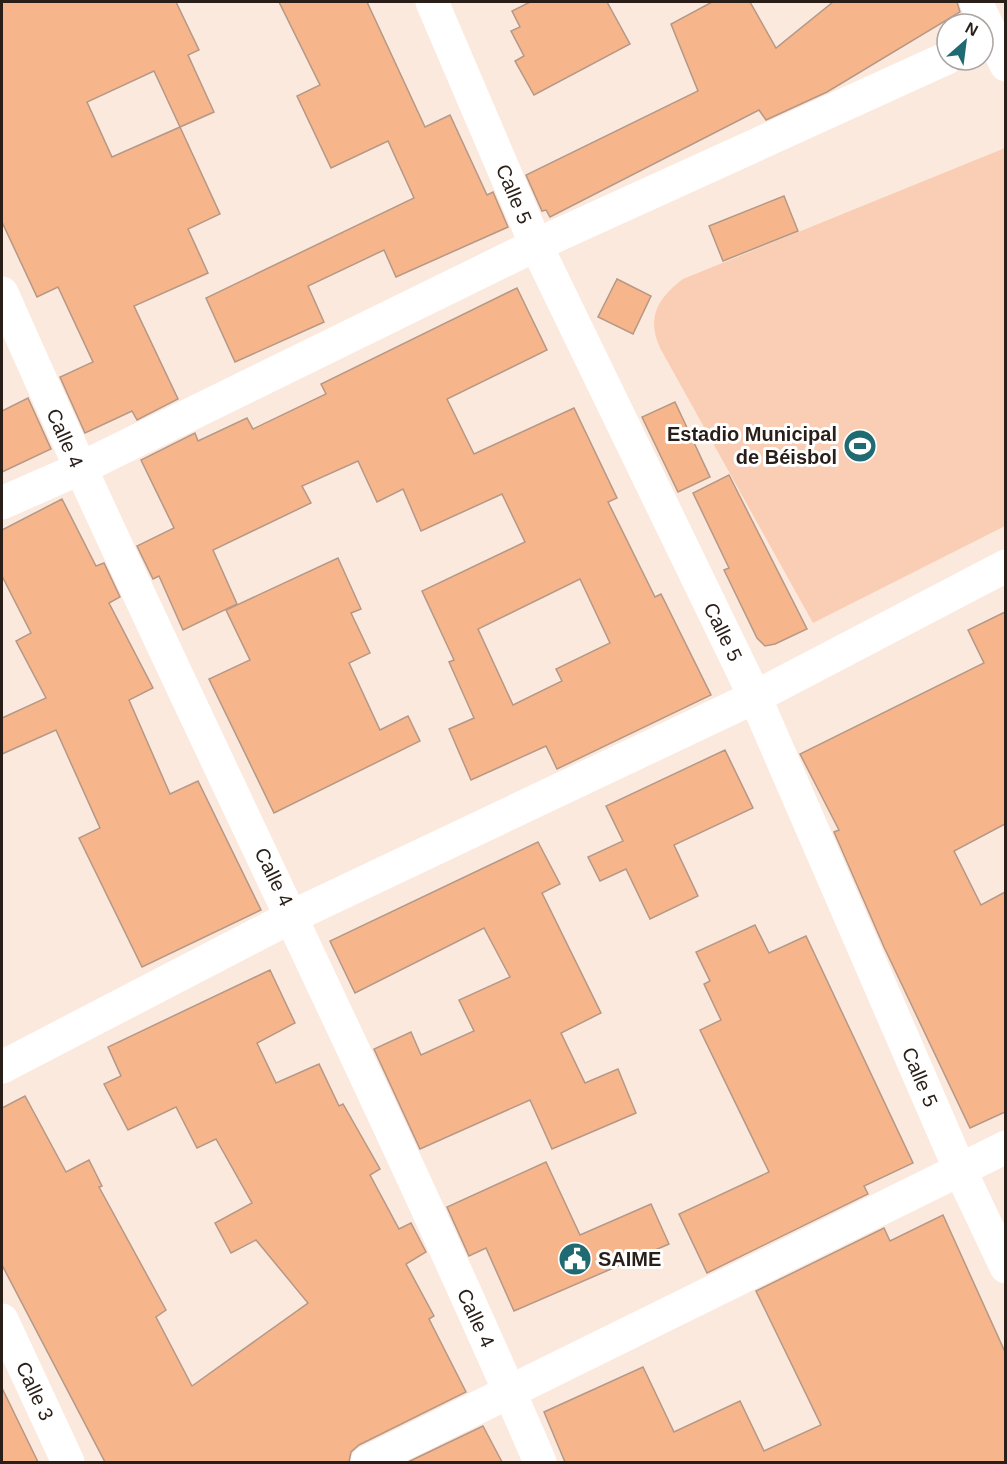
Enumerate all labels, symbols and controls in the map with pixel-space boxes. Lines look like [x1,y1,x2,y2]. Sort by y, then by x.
north arrow [935,12,995,72]
text: N [963,19,981,39]
street label: Calle 5 [492,161,536,227]
street label: Calle 4 [42,405,88,471]
place label: Estadio Municipal de Béisbol [667,423,837,468]
sports icon: Estadio Municipal de Béisbol [842,428,878,464]
street label: Calle 5 [699,599,747,665]
street label: Calle 4 [250,844,298,910]
street label: Calle 5 [898,1044,942,1110]
public building icon: SAIME [557,1241,593,1277]
place label: SAIME [598,1248,661,1270]
street label: Calle 4 [453,1285,499,1351]
street label: Calle 3 [12,1358,58,1424]

